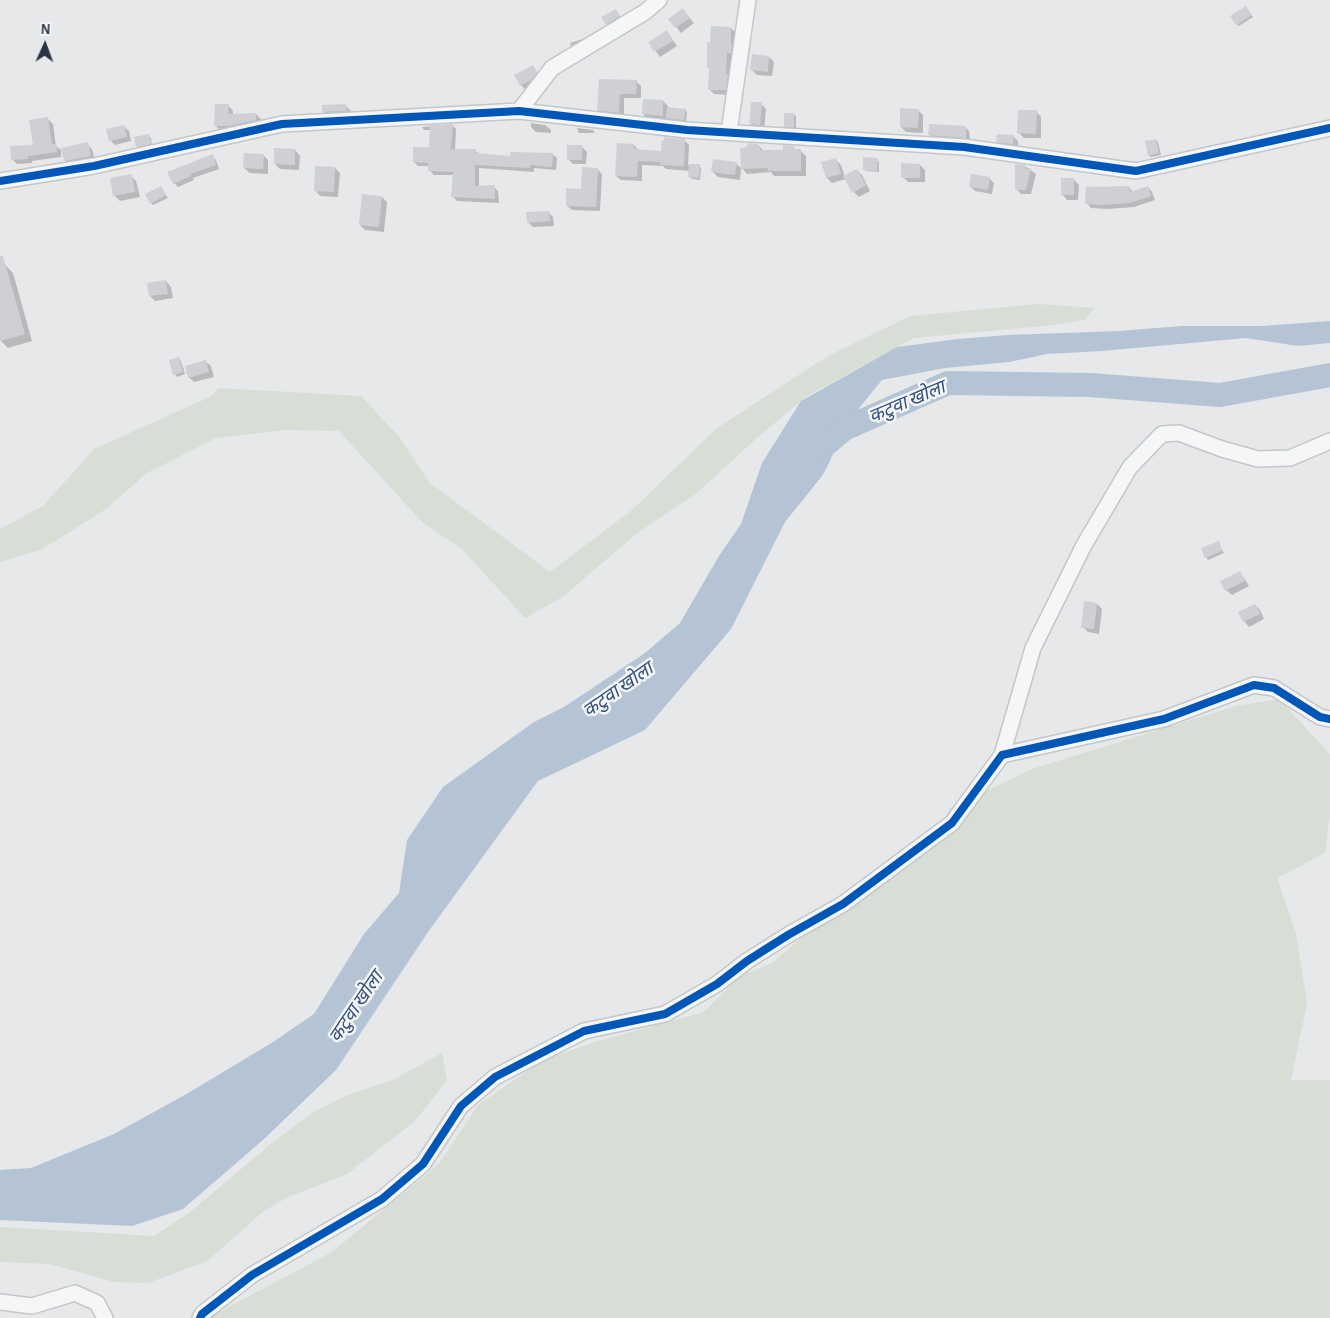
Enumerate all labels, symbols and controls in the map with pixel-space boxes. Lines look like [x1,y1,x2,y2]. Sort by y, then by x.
north arrow [20,20,70,70]
text: N [40,23,51,37]
water label: कटुवा खोला [865,376,949,428]
water label: कटुवा खोला [578,658,658,722]
water label: कटुवा खोला [324,967,388,1047]

